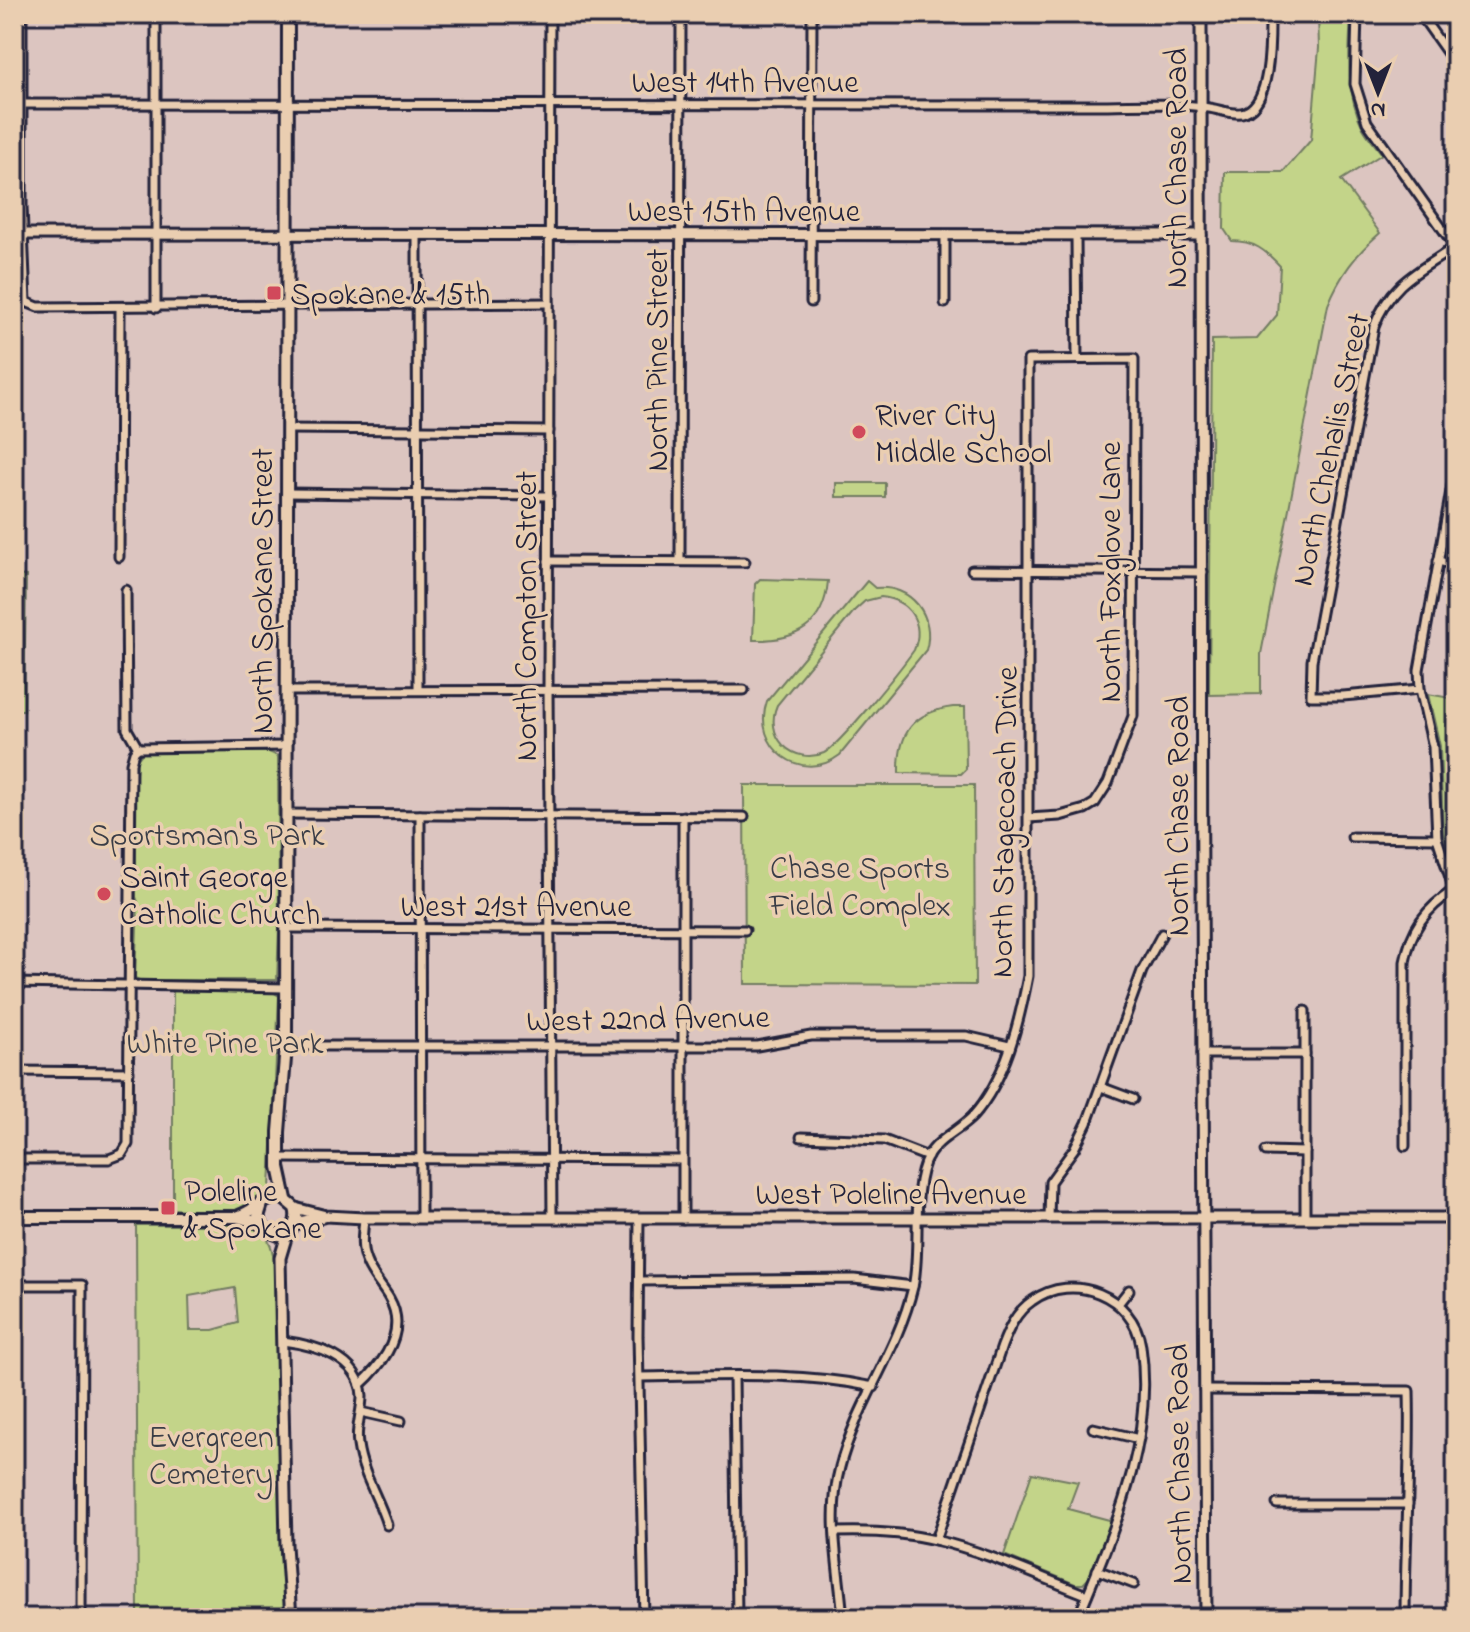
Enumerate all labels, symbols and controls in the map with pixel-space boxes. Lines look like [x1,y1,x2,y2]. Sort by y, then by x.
street label: North Chase Road [1155,48,1202,288]
north arrow [1338,52,1418,132]
street label: West 14th Avenue [631,61,859,108]
text: N [1371,93,1385,125]
street label: West 15th Avenue [628,190,861,237]
street label: North Pine Street [636,248,683,472]
place label: Spokane & 15th [290,273,490,320]
marker: Spokane & 15th [265,284,283,302]
street label: North Chehalis Street [1281,309,1384,590]
place label: River City Middle School [875,394,1052,478]
marker: River City Middle School [850,423,868,441]
street label: North Foxglove Lane [1089,441,1136,702]
street label: North Spokane Street [241,448,288,734]
street label: North Compton Street [505,471,552,761]
street label: North Stagecoach Drive [980,665,1033,978]
street label: North Chase Road [1157,696,1204,936]
park label: Sportsman's Park [90,814,325,861]
park label: Chase Sports Field Complex [768,847,951,931]
place label: Saint George Catholic Church [120,856,320,940]
marker: Saint George Catholic Church [95,885,113,903]
street label: West 21st Avenue [401,885,632,932]
street label: West 22nd Avenue [526,996,771,1047]
park label: White Pine Park [126,1022,325,1069]
place label: Poleline & Spokane [184,1170,322,1254]
street label: West Poleline Avenue [755,1173,1027,1220]
marker: Poleline & Spokane [159,1199,177,1217]
street label: North Chase Road [1156,1343,1207,1585]
park label: Evergreen Cemetery [148,1416,274,1500]

